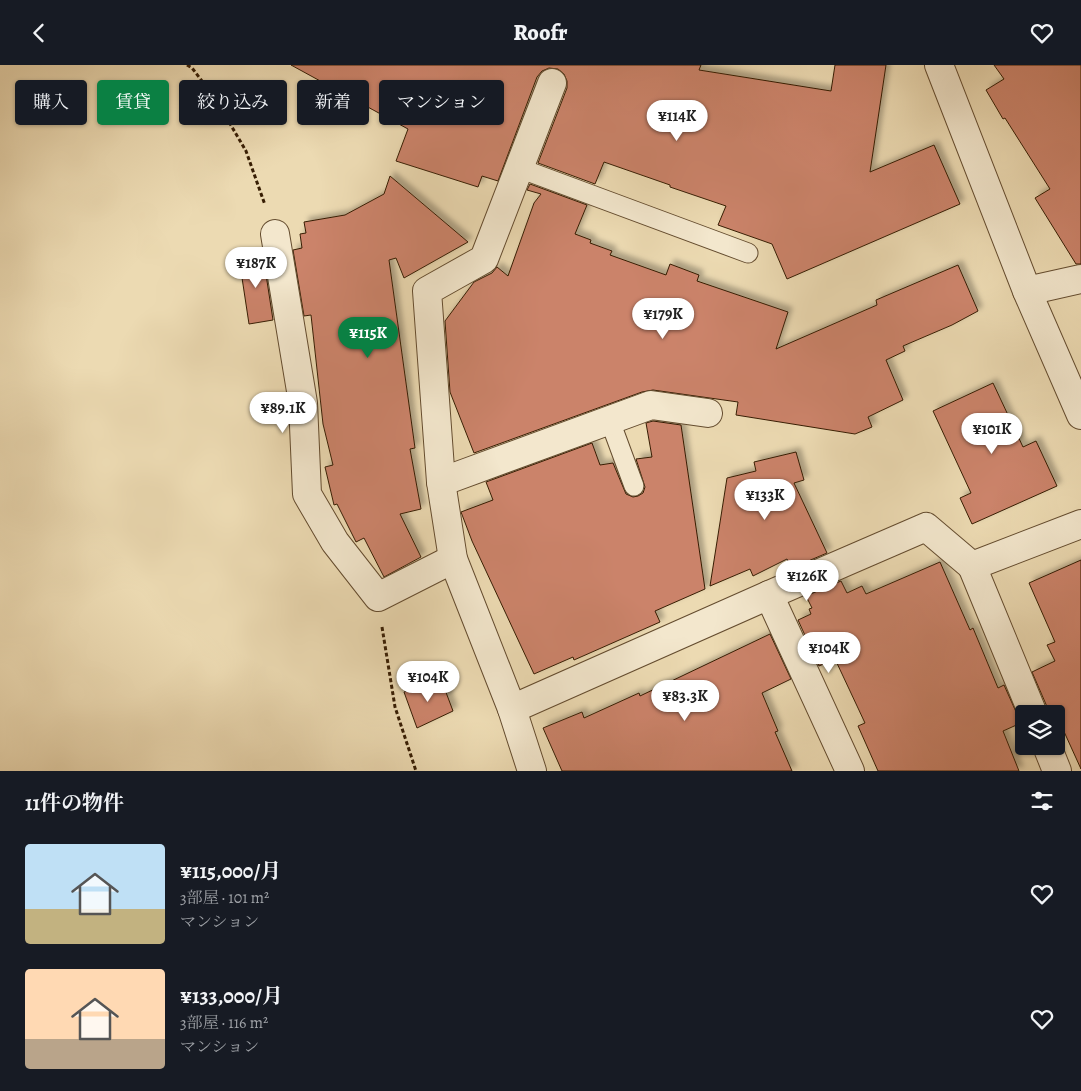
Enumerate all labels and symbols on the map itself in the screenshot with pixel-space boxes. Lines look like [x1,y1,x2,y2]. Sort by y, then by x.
pin: ¥114K [642,99,712,142]
pin: ¥187K [221,247,291,289]
pin: ¥179K [628,297,698,340]
pin: ¥115K [333,317,403,359]
pin: ¥89.1K [242,391,324,434]
pin: ¥101K [957,413,1027,455]
pin: ¥133K [730,479,800,521]
pin: ¥126K [772,559,842,602]
pin: ¥104K [794,631,864,674]
pin: ¥104K [393,661,463,703]
pin: ¥83.3K [644,679,726,722]

